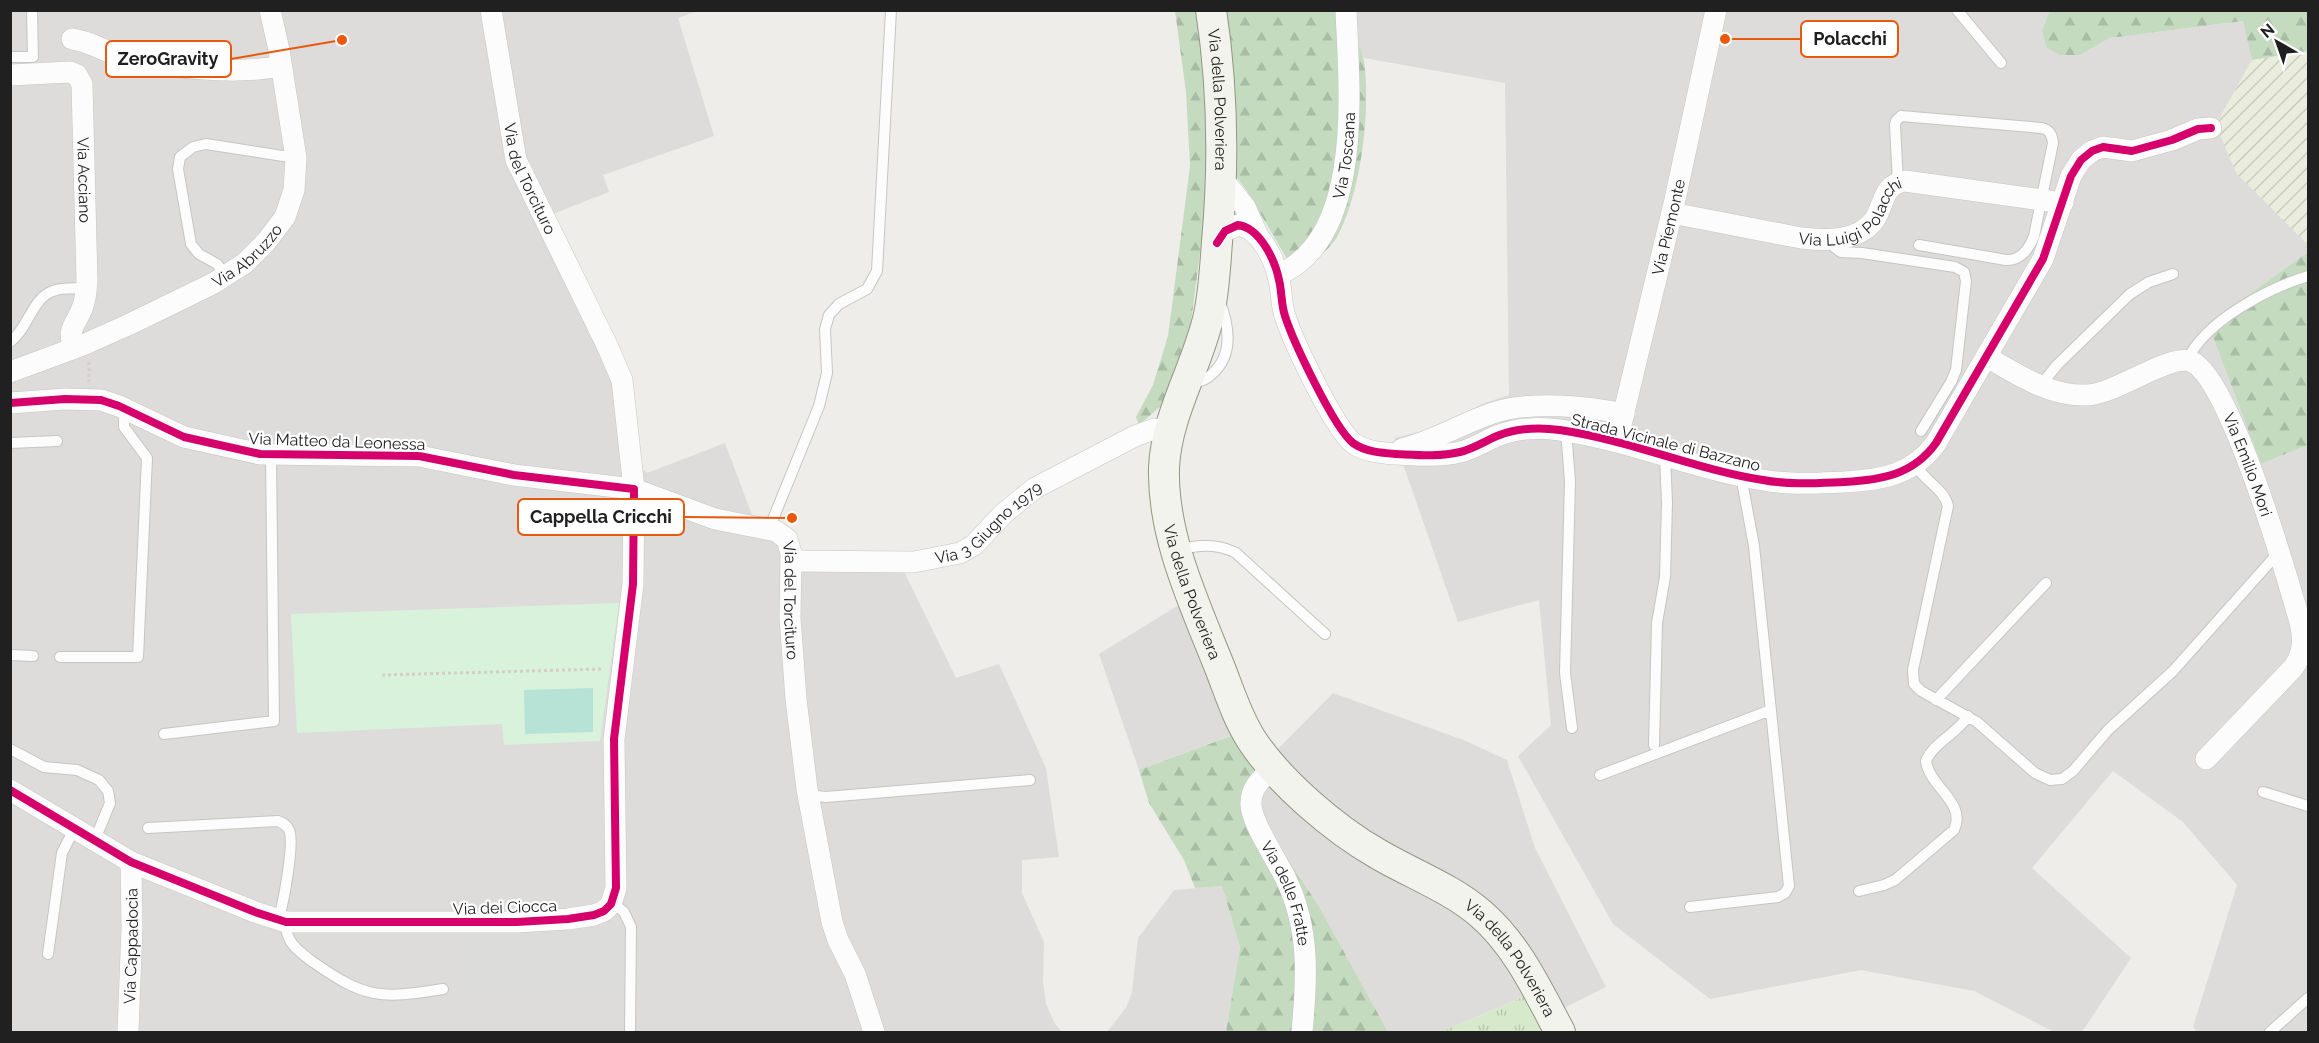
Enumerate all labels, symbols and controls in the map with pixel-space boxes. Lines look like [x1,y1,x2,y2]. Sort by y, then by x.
north arrow [2247,12,2307,72]
text: N [2257,20,2278,42]
callout: Polacchi [1801,21,1898,57]
street label: Via della Polveriera [1204,28,1230,171]
text: Polacchi [1813,28,1887,49]
callout: ZeroGravity [106,41,231,77]
text: ZeroGravity [118,48,218,69]
street label: Via Toscana [1329,112,1359,201]
street label: Via del Torcituro [500,121,560,237]
street label: Via Acciano [73,137,95,223]
street label: Via Luigi Polacchi [1798,173,1904,250]
street label: Via Piemonte [1648,177,1689,277]
street label: Via Abruzzo [209,220,286,292]
street label: Strada Vicinale di Bazzano [1569,410,1762,475]
street label: Via Emilio Mori [2219,410,2276,519]
street label: Via Matteo da Leonessa [248,429,426,454]
street label: Via 3 Giugno 1979 [933,477,1045,568]
callout: Cappella Cricchi [518,499,684,535]
text: Cappella Cricchi [530,506,672,527]
street label: Via della Polveriera [1160,522,1225,662]
street label: Via del Torcituro [778,539,802,660]
street label: Via delle Fratte [1257,838,1313,947]
street label: Via Cappadocia [120,888,142,1004]
street label: Via dei Ciocca [453,896,557,919]
street label: Via della Polveriera [1461,896,1559,1020]

